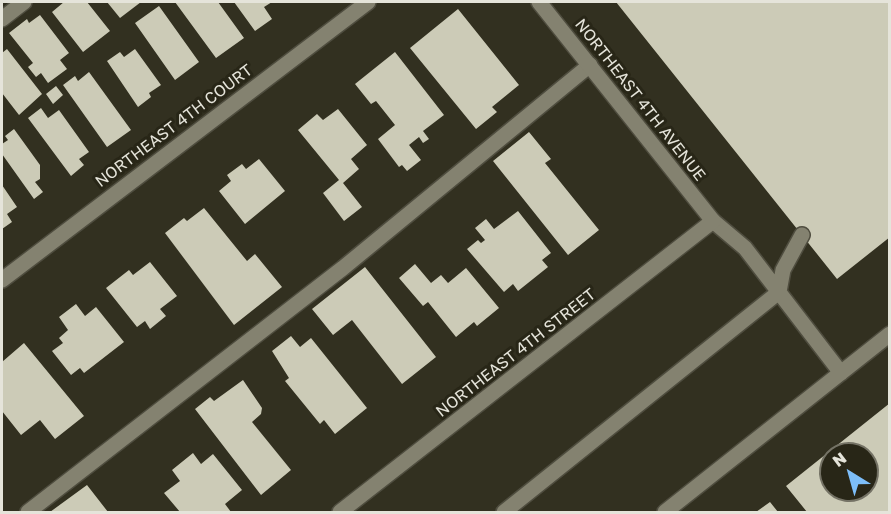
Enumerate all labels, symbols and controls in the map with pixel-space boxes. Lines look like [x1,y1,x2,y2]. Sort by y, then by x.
street label: NORTHEAST 4TH AVENUE [571,15,709,185]
street label: NORTHEAST 4TH COURT [92,61,256,191]
street label: NORTHEAST 4TH STREET [432,285,600,421]
north arrow [819,442,879,502]
text: N [828,448,850,471]

